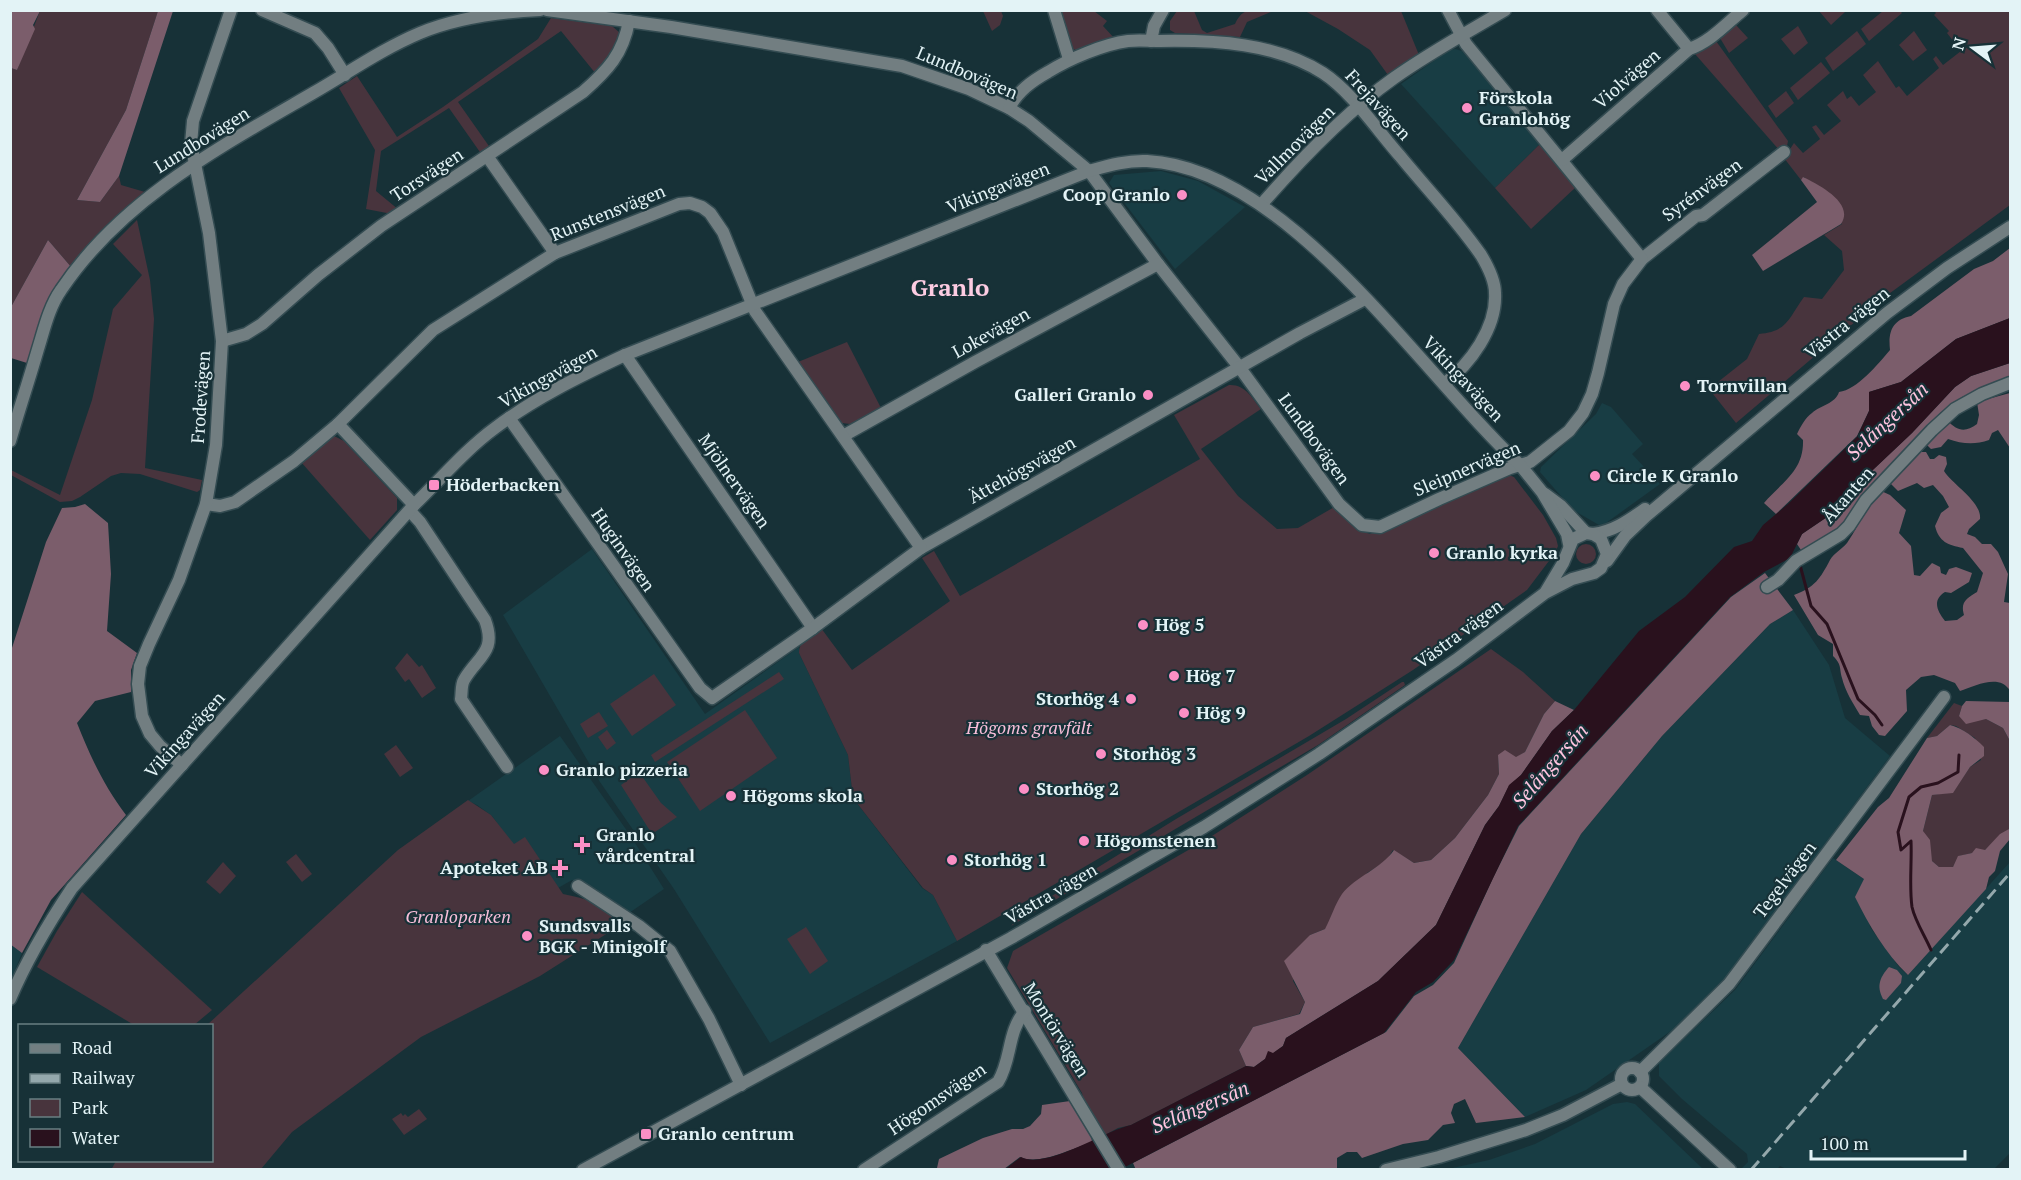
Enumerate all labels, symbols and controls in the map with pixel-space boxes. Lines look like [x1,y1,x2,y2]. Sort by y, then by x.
north arrow [1943,18,2003,78]
text: N [1946,35,1971,53]
street label: Lundbovägen [913,40,1022,104]
street label: Violvägen [1588,43,1665,114]
street label: Frejavägen [1341,64,1417,145]
place label: Förskola Granlohög [1479,85,1571,130]
street label: Vallmovägen [1249,99,1340,189]
street label: Lundbovägen [149,100,254,178]
marker: Förskola Granlohög [1460,101,1474,115]
street label: Torsvägen [385,142,468,207]
street label: Syrénvägen [1657,152,1746,226]
street label: Vikingavägen [943,155,1053,219]
street label: Runstensvägen [547,178,669,246]
place label: Coop Granlo [1063,182,1170,206]
marker: Coop Granlo [1175,188,1189,202]
district label: Granlo [911,271,989,303]
street label: Västra vägen [1799,280,1894,364]
street label: Lokevägen [947,301,1034,363]
street label: Vikingavägen [1418,330,1510,427]
street label: Vikingavägen [494,339,601,413]
street label: Frodevägen [185,349,215,444]
place label: Tornvillan [1697,373,1788,397]
water label: Selångersån [1840,375,1934,466]
marker: Tornvillan [1678,379,1692,393]
place label: Galleri Granlo [1014,382,1136,406]
marker: Galleri Granlo [1141,388,1155,402]
street label: Lundbovägen [1273,388,1356,489]
street label: Mjölnervägen [693,428,777,533]
street label: Ättehögsvägen [964,430,1080,508]
street label: Sleipnervägen [1409,435,1524,501]
street label: Åkanten [1816,461,1879,528]
place label: Circle K Granlo [1607,463,1738,487]
marker: Circle K Granlo [1588,469,1602,483]
place label: Höderbacken [446,472,560,496]
marker: Höderbacken [427,478,441,492]
street label: Huginvägen [586,503,661,596]
place label: Granlo kyrka [1446,540,1558,564]
marker: Granlo kyrka [1427,546,1441,560]
street label: Västra vägen [1410,593,1507,673]
place label: Hög 5 [1155,612,1205,636]
marker: Hög 5 [1136,618,1150,632]
place label: Hög 7 [1186,663,1236,687]
marker: Hög 7 [1167,669,1181,683]
street label: Vikingavägen [139,686,230,783]
place label: Storhög 4 [1036,686,1120,710]
marker: Storhög 4 [1124,692,1138,706]
place label: Hög 9 [1196,700,1246,724]
marker: Hög 9 [1177,706,1191,720]
park label: Högoms gravfält [965,715,1093,739]
water label: Selångersån [1505,718,1594,814]
place label: Storhög 3 [1113,741,1196,765]
marker: Storhög 3 [1094,747,1108,761]
place label: Granlo pizzeria [556,757,688,781]
marker: Granlo pizzeria [537,763,551,777]
place label: Storhög 2 [1036,776,1119,800]
marker: Storhög 2 [1017,782,1031,796]
place label: Högoms skola [743,783,863,807]
marker: Högoms skola [724,789,738,803]
place label: Granlo vårdcentral [595,822,695,867]
place label: Högomstenen [1096,828,1216,852]
marker: Högomstenen [1077,834,1091,848]
marker: Granlo vårdcentral [573,836,591,854]
street label: Tegelvägen [1747,836,1821,923]
place label: Storhög 1 [964,847,1047,871]
marker: Storhög 1 [945,853,959,867]
place label: Apoteket AB [440,855,548,879]
street label: Västra vägen [1000,857,1101,929]
marker: Apoteket AB [553,861,567,875]
park label: Granloparken [405,904,511,928]
place label: Sundsvalls BGK - Minigolf [539,913,667,958]
marker: Sundsvalls BGK - Minigolf [520,929,534,943]
street label: Montörvägen [1018,978,1096,1082]
legend [18,1024,213,1162]
text: Road [72,1035,112,1059]
street label: Högomsvägen [883,1056,990,1140]
text: Railway [72,1065,136,1089]
water label: Selångersån [1147,1074,1253,1139]
text: Park [72,1095,109,1119]
place label: Granlo centrum [658,1121,795,1145]
scale bar [1811,1123,1966,1161]
text: Water [72,1125,119,1149]
marker: Granlo centrum [639,1127,653,1141]
text: 100 m [1820,1131,1869,1155]

